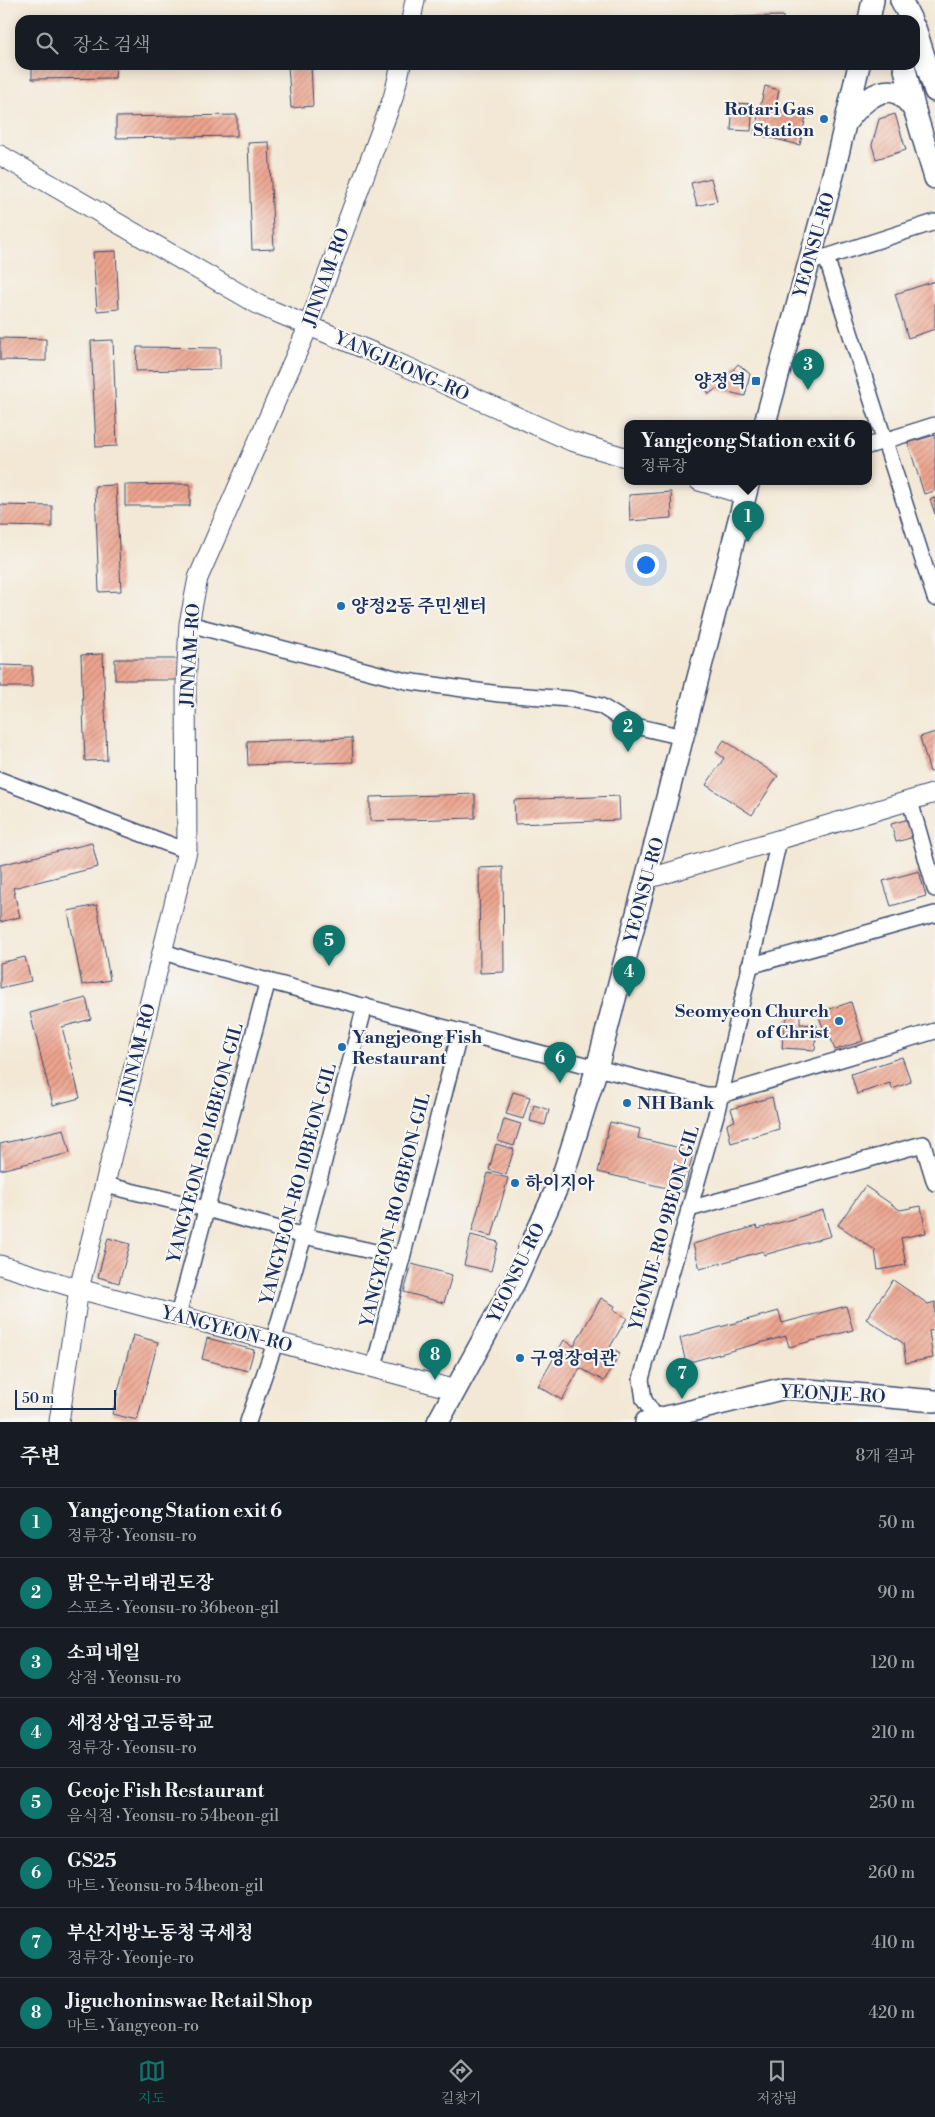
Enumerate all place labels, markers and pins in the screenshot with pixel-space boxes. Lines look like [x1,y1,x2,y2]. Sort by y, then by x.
place label: Rotari Gas Station [724,98,814,142]
marker: Rotari Gas Station [818,113,830,125]
pin: 3 [792,349,824,390]
place label: 양정역 [694,370,746,393]
marker: 양정역 [750,375,762,387]
pin: 1 [732,501,764,542]
place label: 양정2동 주민센터 [351,595,487,618]
marker: 양정2동 주민센터 [335,600,347,612]
pin: 2 [612,711,644,752]
pin: 5 [313,925,345,966]
pin: 4 [613,956,645,997]
place label: Seomyeon Church of Christ [675,1000,830,1044]
marker: Seomyeon Church of Christ [833,1015,845,1027]
place label: Yangjeong Fish Restaurant [352,1026,482,1070]
marker: Yangjeong Fish Restaurant [336,1041,348,1053]
pin: 6 [544,1042,576,1083]
place label: NH Bank [637,1092,715,1115]
marker: NH Bank [621,1097,633,1109]
place label: 하이지아 [525,1172,595,1195]
marker: 하이지아 [509,1177,521,1189]
pin: 8 [419,1339,451,1380]
place label: 구영장여관 [530,1347,618,1370]
marker: 구영장여관 [514,1352,526,1364]
pin: 7 [666,1358,698,1399]

